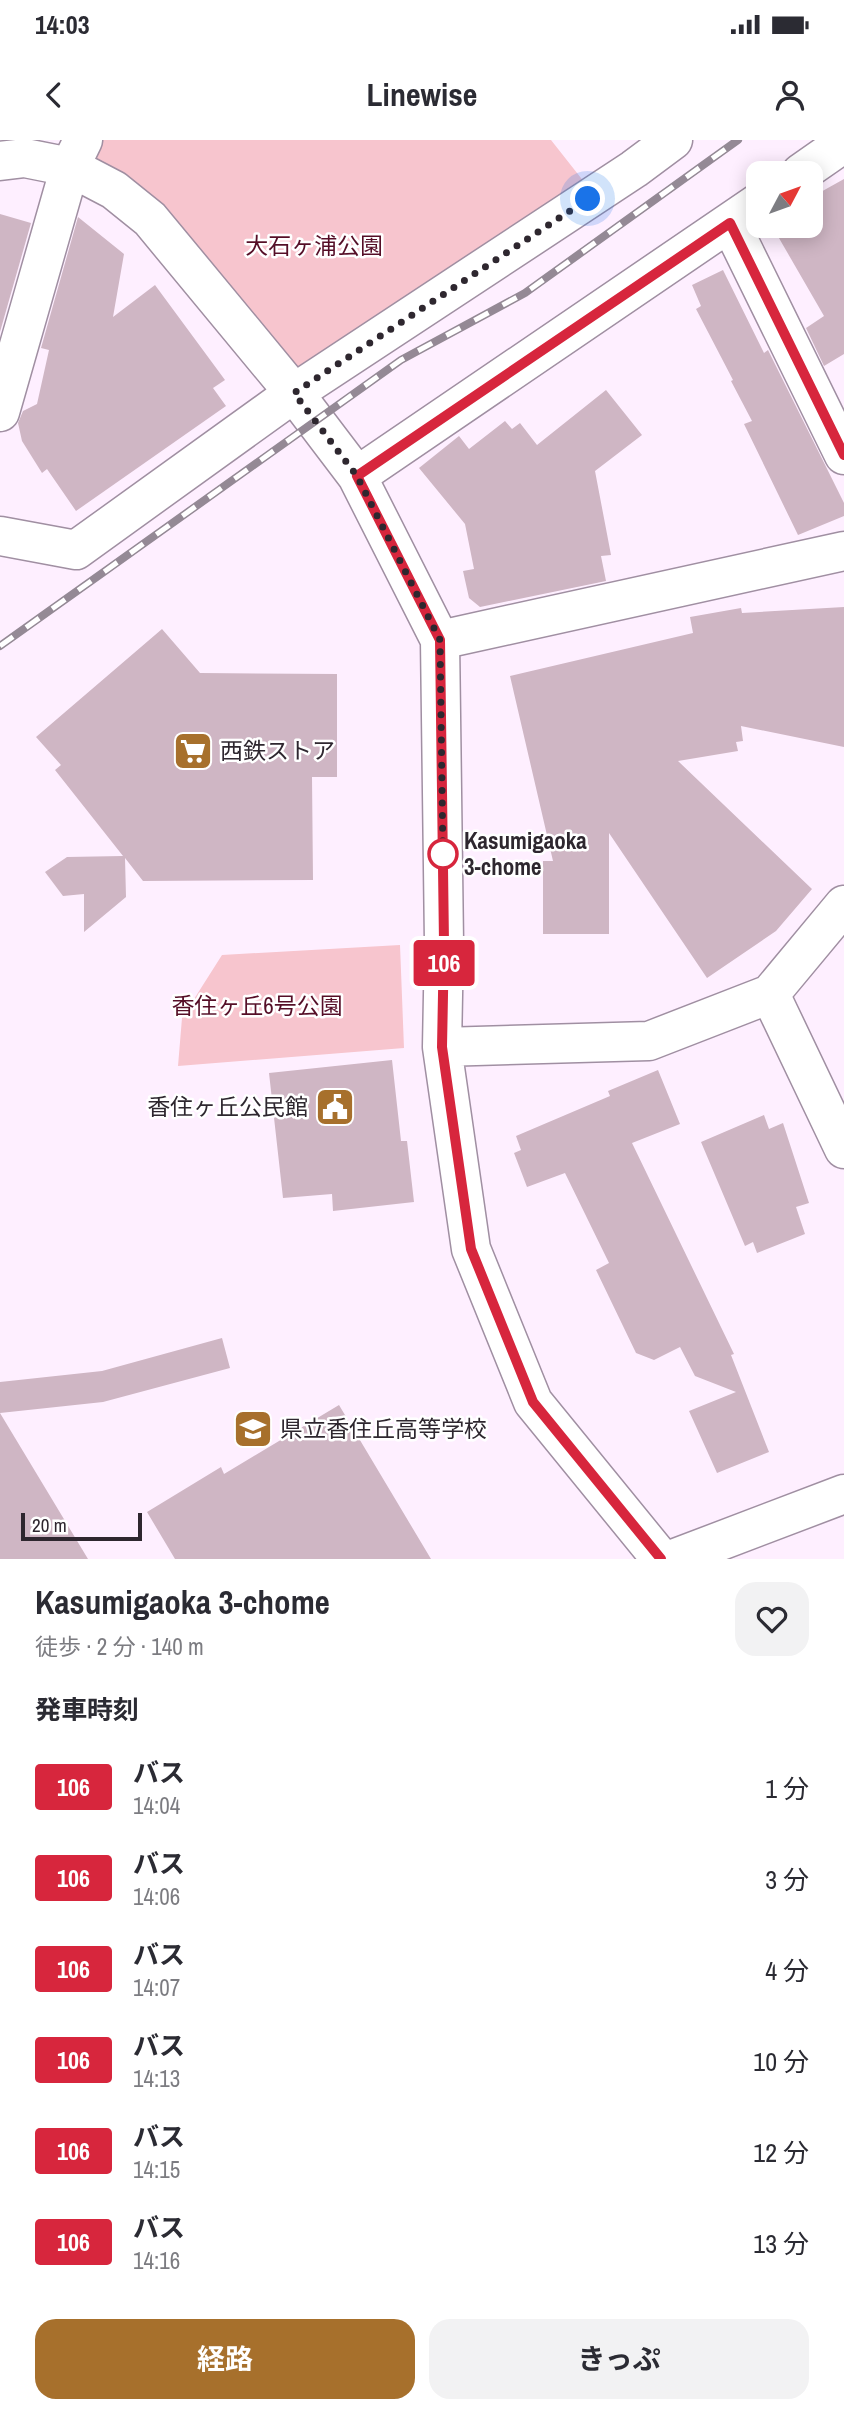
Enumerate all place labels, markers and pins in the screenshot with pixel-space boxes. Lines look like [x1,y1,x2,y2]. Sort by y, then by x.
supermarket icon: 西鉄ストア [172,730,214,772]
place label: 西鉄ストア [220,735,335,766]
place label: Kasumigaoka 3-chome [464,825,587,882]
marker: Kasumigaoka 3-chome [428,839,458,869]
public building icon: 香住ヶ丘公民館 [314,1086,356,1128]
place label: 香住ヶ丘公民館 [147,1091,308,1122]
school or university icon: 県立香住丘高等学校 [232,1408,274,1450]
place label: 県立香住丘高等学校 [280,1413,487,1444]

